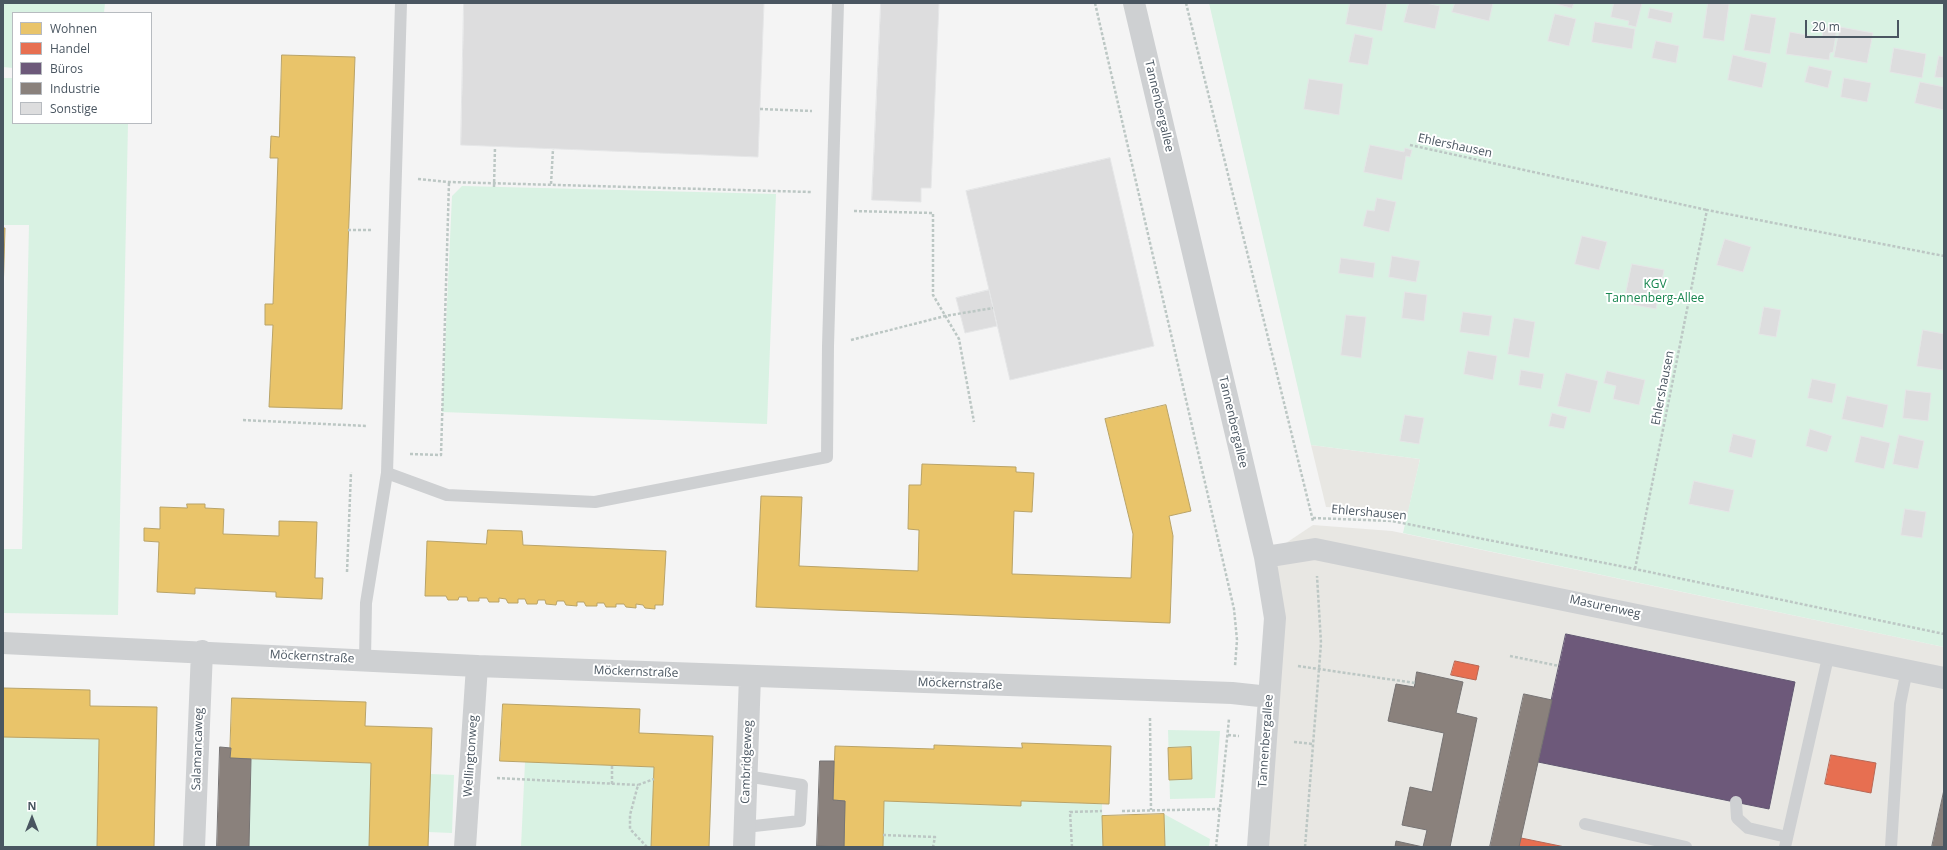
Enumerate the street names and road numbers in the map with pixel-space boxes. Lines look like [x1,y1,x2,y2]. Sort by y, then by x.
street label: Tannenbergallee [1141,59,1177,153]
street label: Ehlershausen [1417,131,1493,161]
street label: Ehlershausen [1649,350,1677,426]
street label: Tannenbergallee [1215,375,1251,469]
street label: Ehlershausen [1331,503,1407,523]
street label: Masurenweg [1568,592,1642,622]
street label: Möckernstraße [269,648,355,666]
street label: Möckernstraße [593,663,679,681]
street label: Möckernstraße [917,675,1003,693]
street label: Tannenbergallee [1256,694,1276,788]
street label: Salamancaweg [189,707,207,791]
street label: Wellingtonweg [461,715,481,797]
street label: Cambridgeweg [738,720,756,804]

